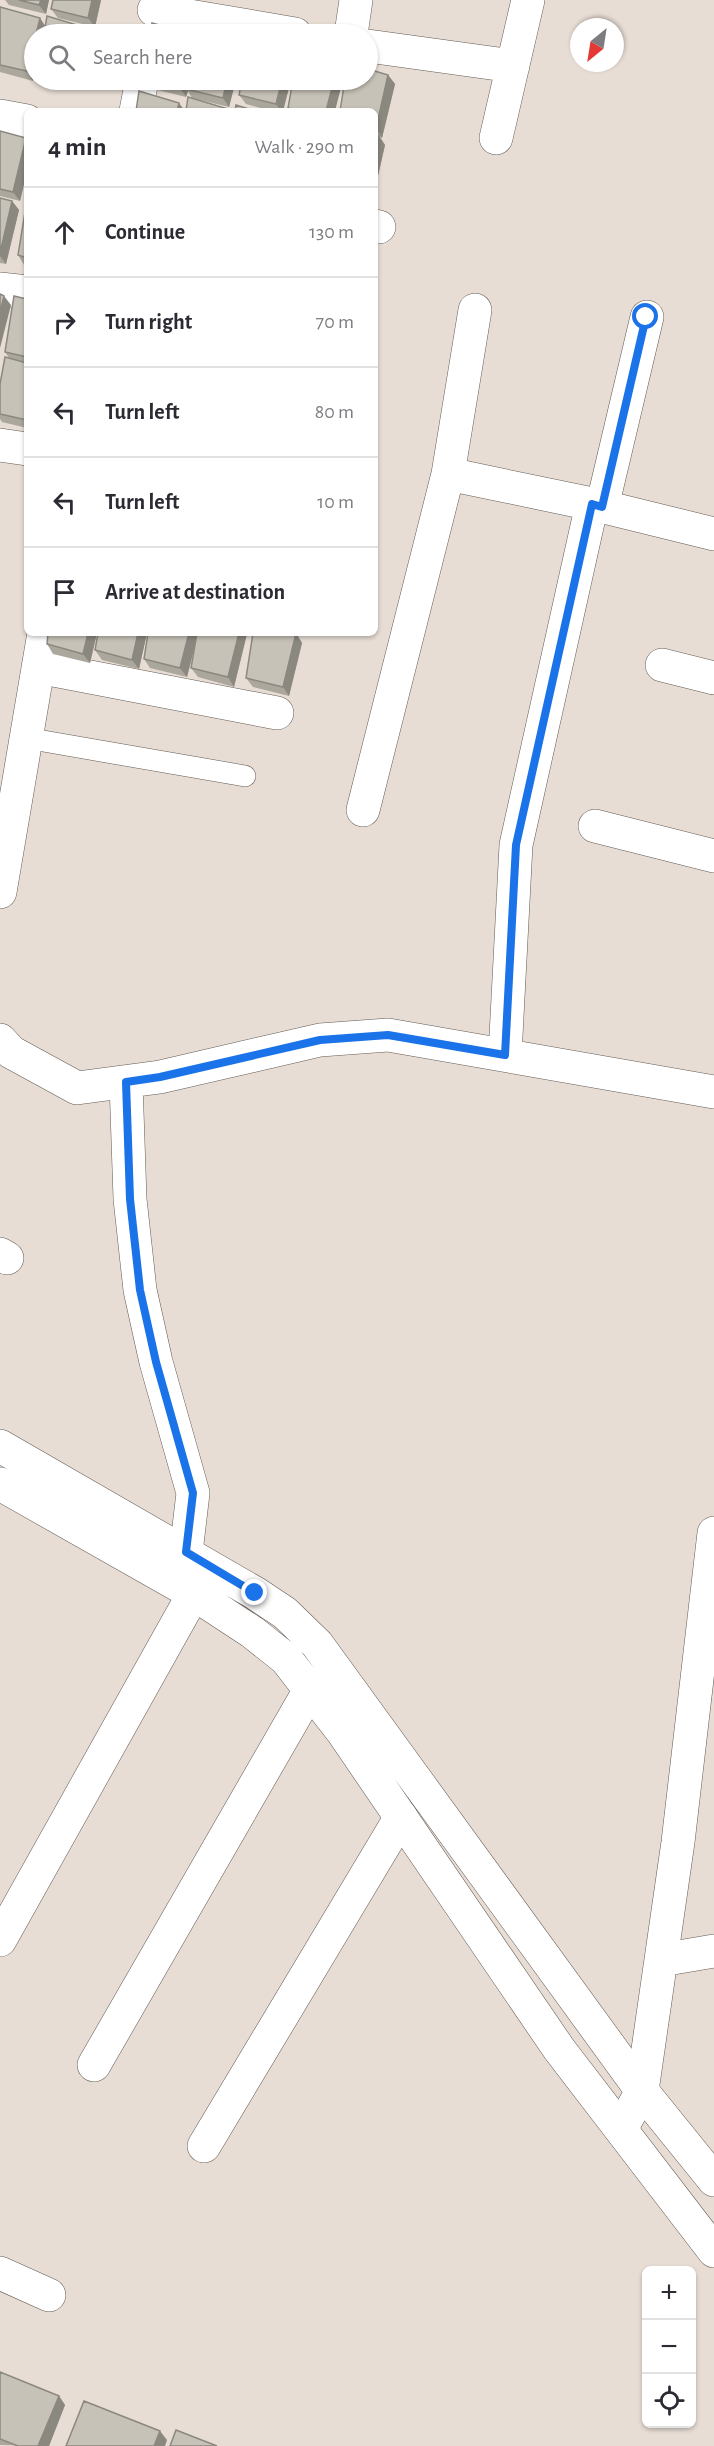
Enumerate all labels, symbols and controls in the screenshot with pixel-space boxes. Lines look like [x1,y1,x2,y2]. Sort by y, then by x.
north arrow [570,18,624,72]
search box [24,24,378,90]
icon: search [45,41,78,74]
text: Search here [93,46,192,68]
text: 4 min [48,134,107,160]
text: Walk · 290 m [254,137,354,157]
icon: ahead [48,216,81,249]
text: Continue [105,221,185,243]
text: 130 m [309,222,354,242]
route start [632,303,658,329]
icon: right [48,306,81,339]
text: Turn right [105,311,192,333]
text: 70 m [316,312,354,332]
icon: left [48,396,81,429]
text: Turn left [105,401,179,423]
text: 80 m [315,402,354,422]
icon: left [48,486,81,519]
text: Turn left [105,491,179,513]
text: 10 m [317,492,354,512]
icon: arrive [48,576,81,609]
text: Arrive at destination [105,581,285,603]
route end [241,1579,267,1605]
map controls [642,2266,696,2428]
button: + [642,2266,696,2320]
button: − [642,2320,696,2374]
button: locate [642,2374,696,2428]

